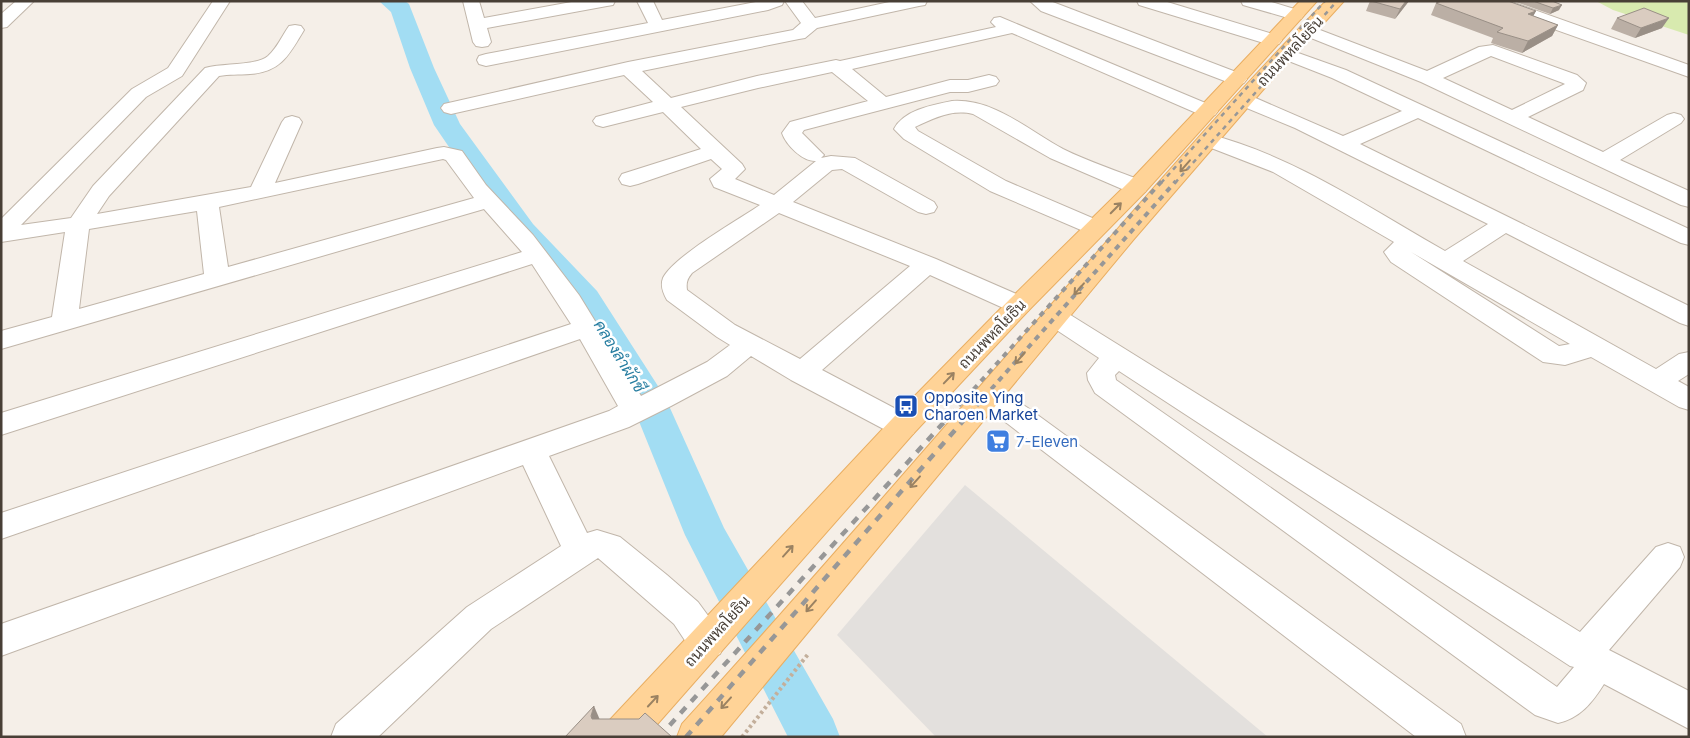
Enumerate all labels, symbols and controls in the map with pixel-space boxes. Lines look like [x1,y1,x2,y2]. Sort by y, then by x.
street label: ถนนพหลโยธิน [1253,12,1327,90]
one-way arrow [1179,160,1191,173]
one-way arrow [1110,202,1122,215]
one-way arrow [1073,283,1085,296]
street label: ถนนพหลโยธิน [954,295,1030,373]
water label: คลองลำผักชี [590,316,651,397]
one-way arrow [1015,351,1026,364]
one-way arrow [943,372,955,384]
place label: Opposite Ying Charoen Market [924,388,1038,424]
bus stop icon: Opposite Ying Charoen Market [893,393,919,419]
supermarket icon: 7-Eleven [985,428,1011,454]
place label: 7-Eleven [1016,432,1078,451]
one-way arrow [909,475,921,488]
one-way arrow [782,545,794,558]
street label: ถนนพหลโยธิน [680,592,754,670]
one-way arrow [805,600,817,613]
one-way arrow [647,695,659,707]
one-way arrow [720,697,732,710]

